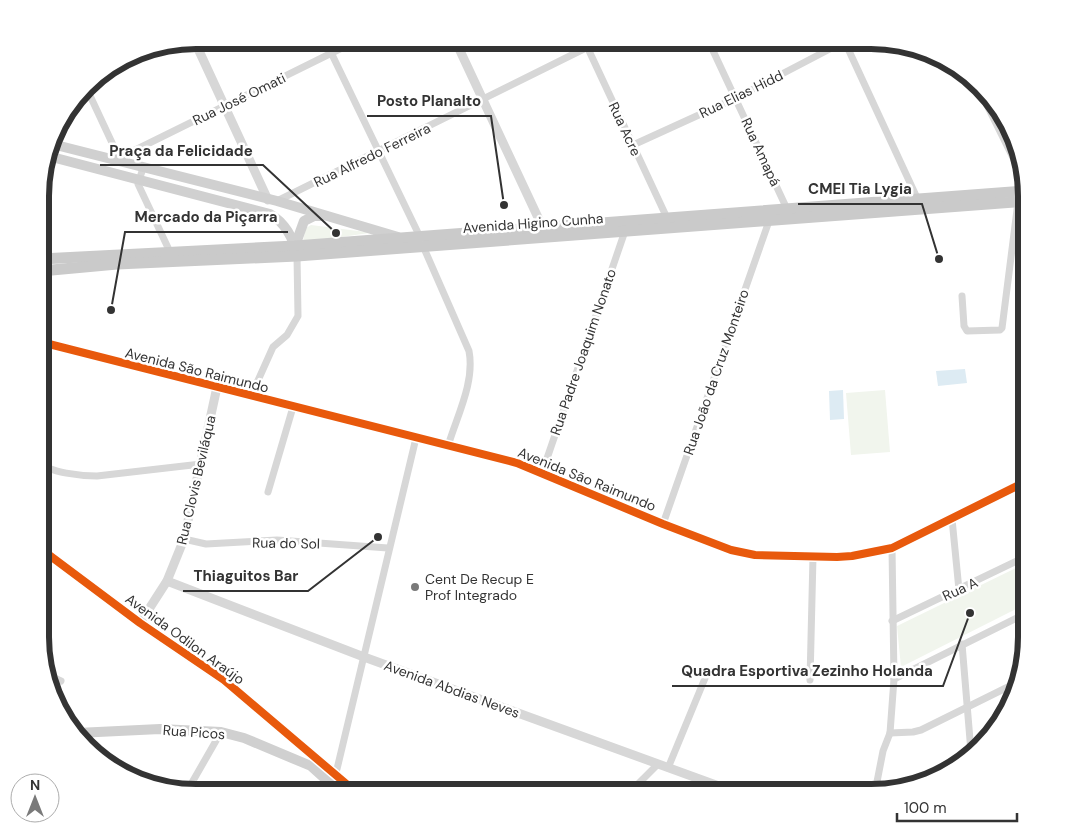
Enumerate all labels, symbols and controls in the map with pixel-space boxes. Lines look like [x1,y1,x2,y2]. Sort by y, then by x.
street label: Rua Elias Hidd [696,66,786,122]
street label: Rua José Omati [190,69,288,129]
callout: Posto Planalto [367,86,491,116]
text: Posto Planalto [377,91,481,111]
street label: Rua Acre [605,99,645,159]
street label: Rua Amapá [737,115,785,189]
street label: Rua Alfredo Ferreira [311,119,433,191]
callout: Praça da Felicidade [100,135,263,165]
text: Praça da Felicidade [109,141,253,161]
callout: CMEI Tia Lygia [798,174,922,204]
text: CMEI Tia Lygia [808,179,912,199]
callout: Mercado da Piçarra [125,202,288,232]
text: Mercado da Piçarra [134,207,278,227]
street label: Avenida Higino Cunha [462,209,604,237]
street label: Rua Padre Joaquim Nonato [546,266,620,438]
street label: Rua João da Cruz Monteiro [679,287,753,457]
street label: Avenida São Raimundo [123,343,271,397]
street label: Rua Clovis Beviláqua [172,414,220,546]
street label: Avenida São Raimundo [515,443,659,515]
street label: Rua do Sol [252,533,320,553]
callout: Thiaguitos Bar [183,561,308,591]
text: Thiaguitos Bar [194,566,298,586]
place label: Cent De Recup E Prof Integrado [425,570,534,604]
street label: Rua A [939,573,981,605]
marker: Cent De Recup E Prof Integrado [409,581,421,593]
street label: Avenida Odilon Araújo [122,590,248,688]
street label: Avenida Abdias Neves [382,656,522,722]
callout: Quadra Esportiva Zezinho Holanda [672,656,943,686]
text: Quadra Esportiva Zezinho Holanda [681,661,933,681]
street label: Rua Picos [162,721,226,743]
north arrow [10,773,60,823]
text: N [30,776,40,794]
scale bar [897,790,1017,822]
text: 100 m [904,798,947,818]

